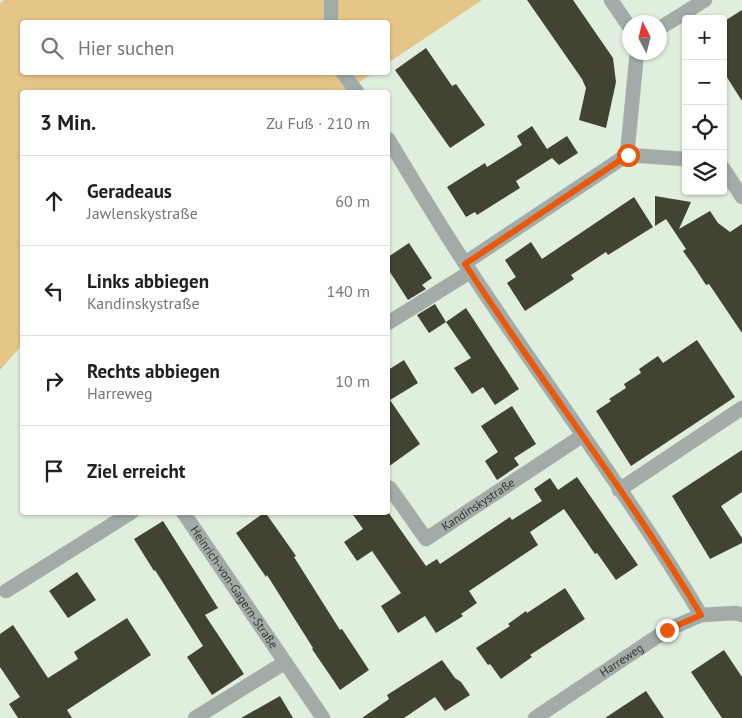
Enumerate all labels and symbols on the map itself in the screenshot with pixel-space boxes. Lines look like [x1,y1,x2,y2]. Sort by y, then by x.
north arrow [622,15,667,60]
route start [617,144,640,167]
street label: Kandinskystraße [439,475,517,534]
street label: Heinrich-von-Gagern-Straße [188,523,282,651]
route end [656,619,679,642]
street label: Harreweg [597,640,646,680]

